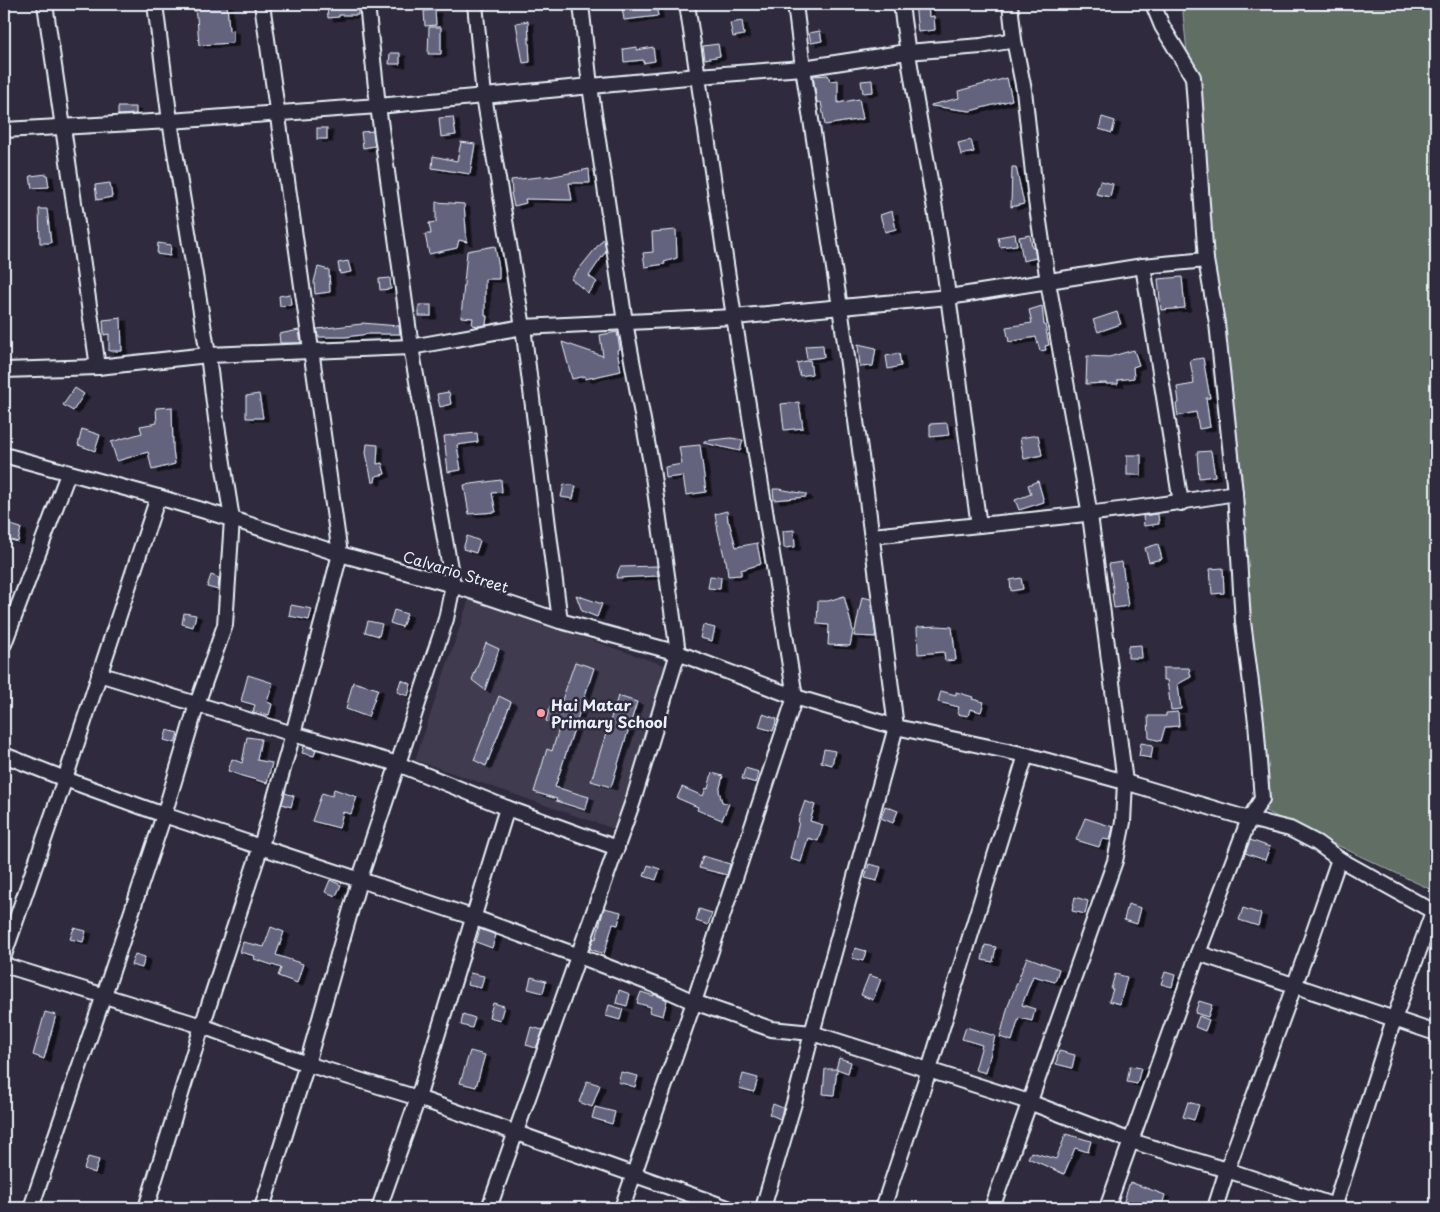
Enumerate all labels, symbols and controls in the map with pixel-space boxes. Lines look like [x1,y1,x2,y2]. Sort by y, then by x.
street label: Calvario Street [400,544,512,598]
place label: Hai Matar Primary School [551,693,667,733]
marker: Hai Matar Primary School [535,707,547,719]

